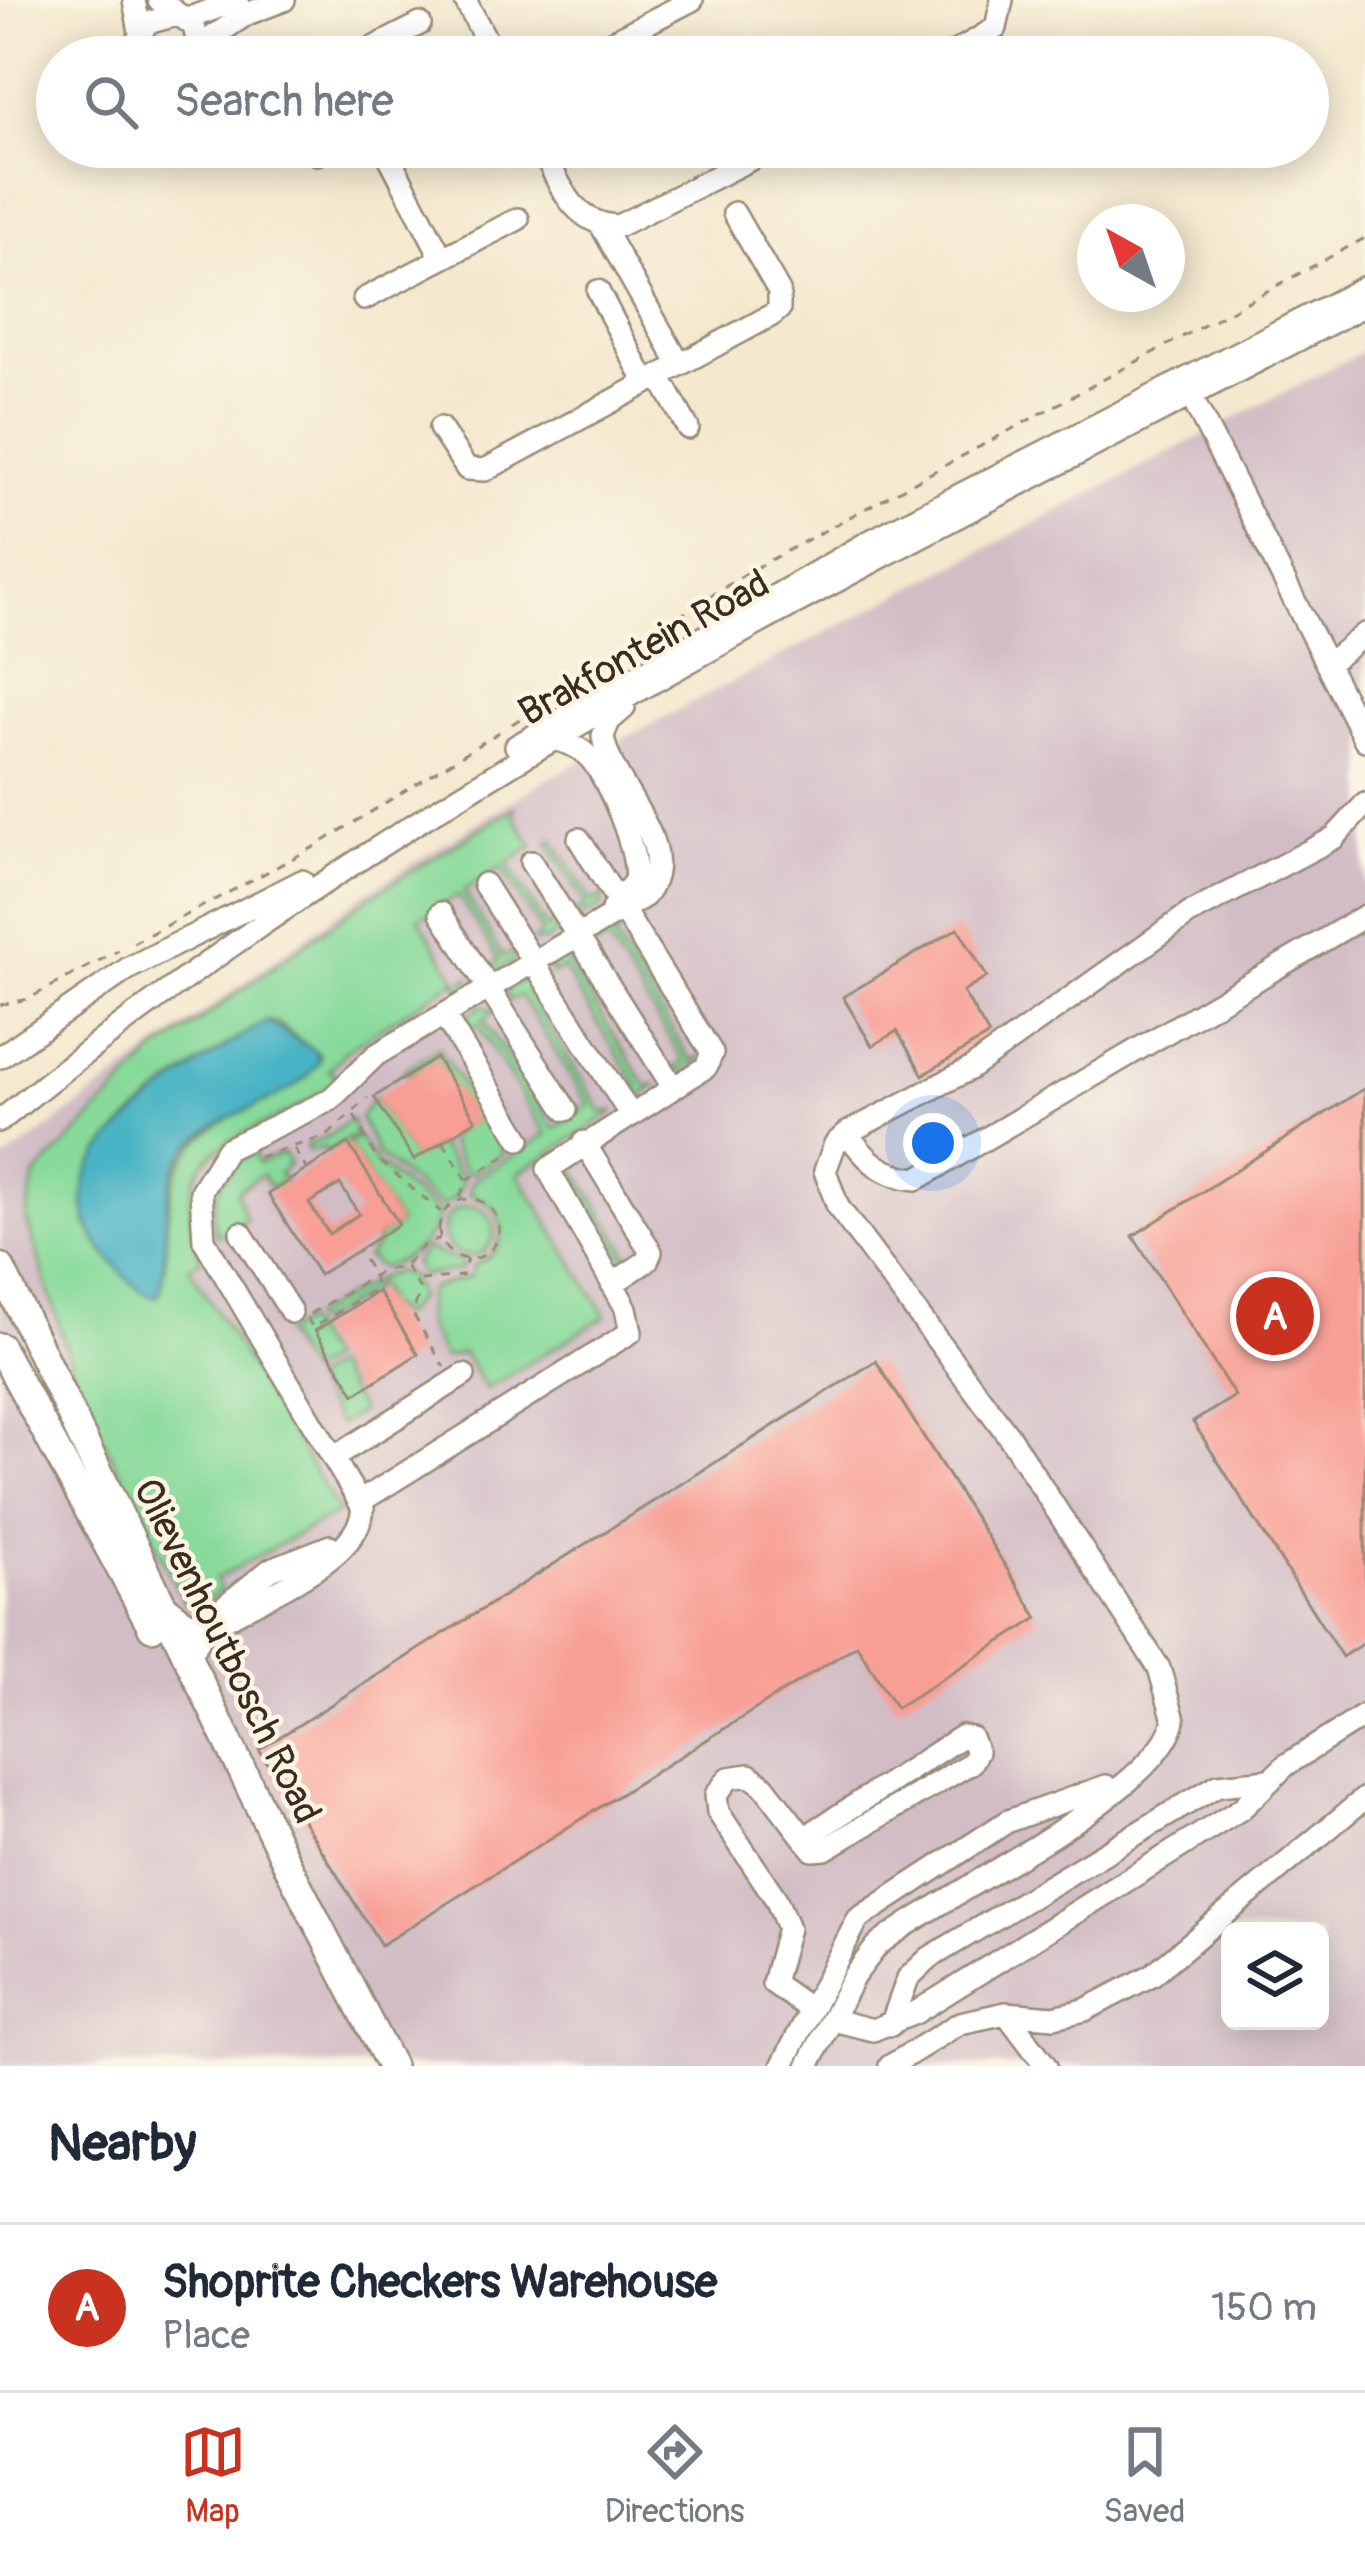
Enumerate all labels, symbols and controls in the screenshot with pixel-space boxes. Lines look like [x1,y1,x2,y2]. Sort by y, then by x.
search box [36,36,1329,168]
icon: search [78,69,144,135]
text: Search here [174,74,394,130]
north arrow [1077,204,1185,312]
street label: Brakfontein Road [510,559,778,737]
your location [903,1113,963,1173]
pin: A [1236,1271,1314,1361]
street label: Olievenhoutbosch Road [122,1471,332,1831]
map controls [1221,1922,1329,2030]
button: layers [1221,1922,1329,2030]
text: Nearby [48,2112,196,2176]
text: Shoprite Checkers Warehouse [162,2255,717,2311]
text: A [74,2283,100,2332]
text: 150 m [1211,2283,1317,2332]
text: Place [162,2311,250,2360]
tab: Map [180,2419,246,2532]
tab: Directions [605,2419,745,2532]
tab: Saved [1104,2419,1185,2532]

